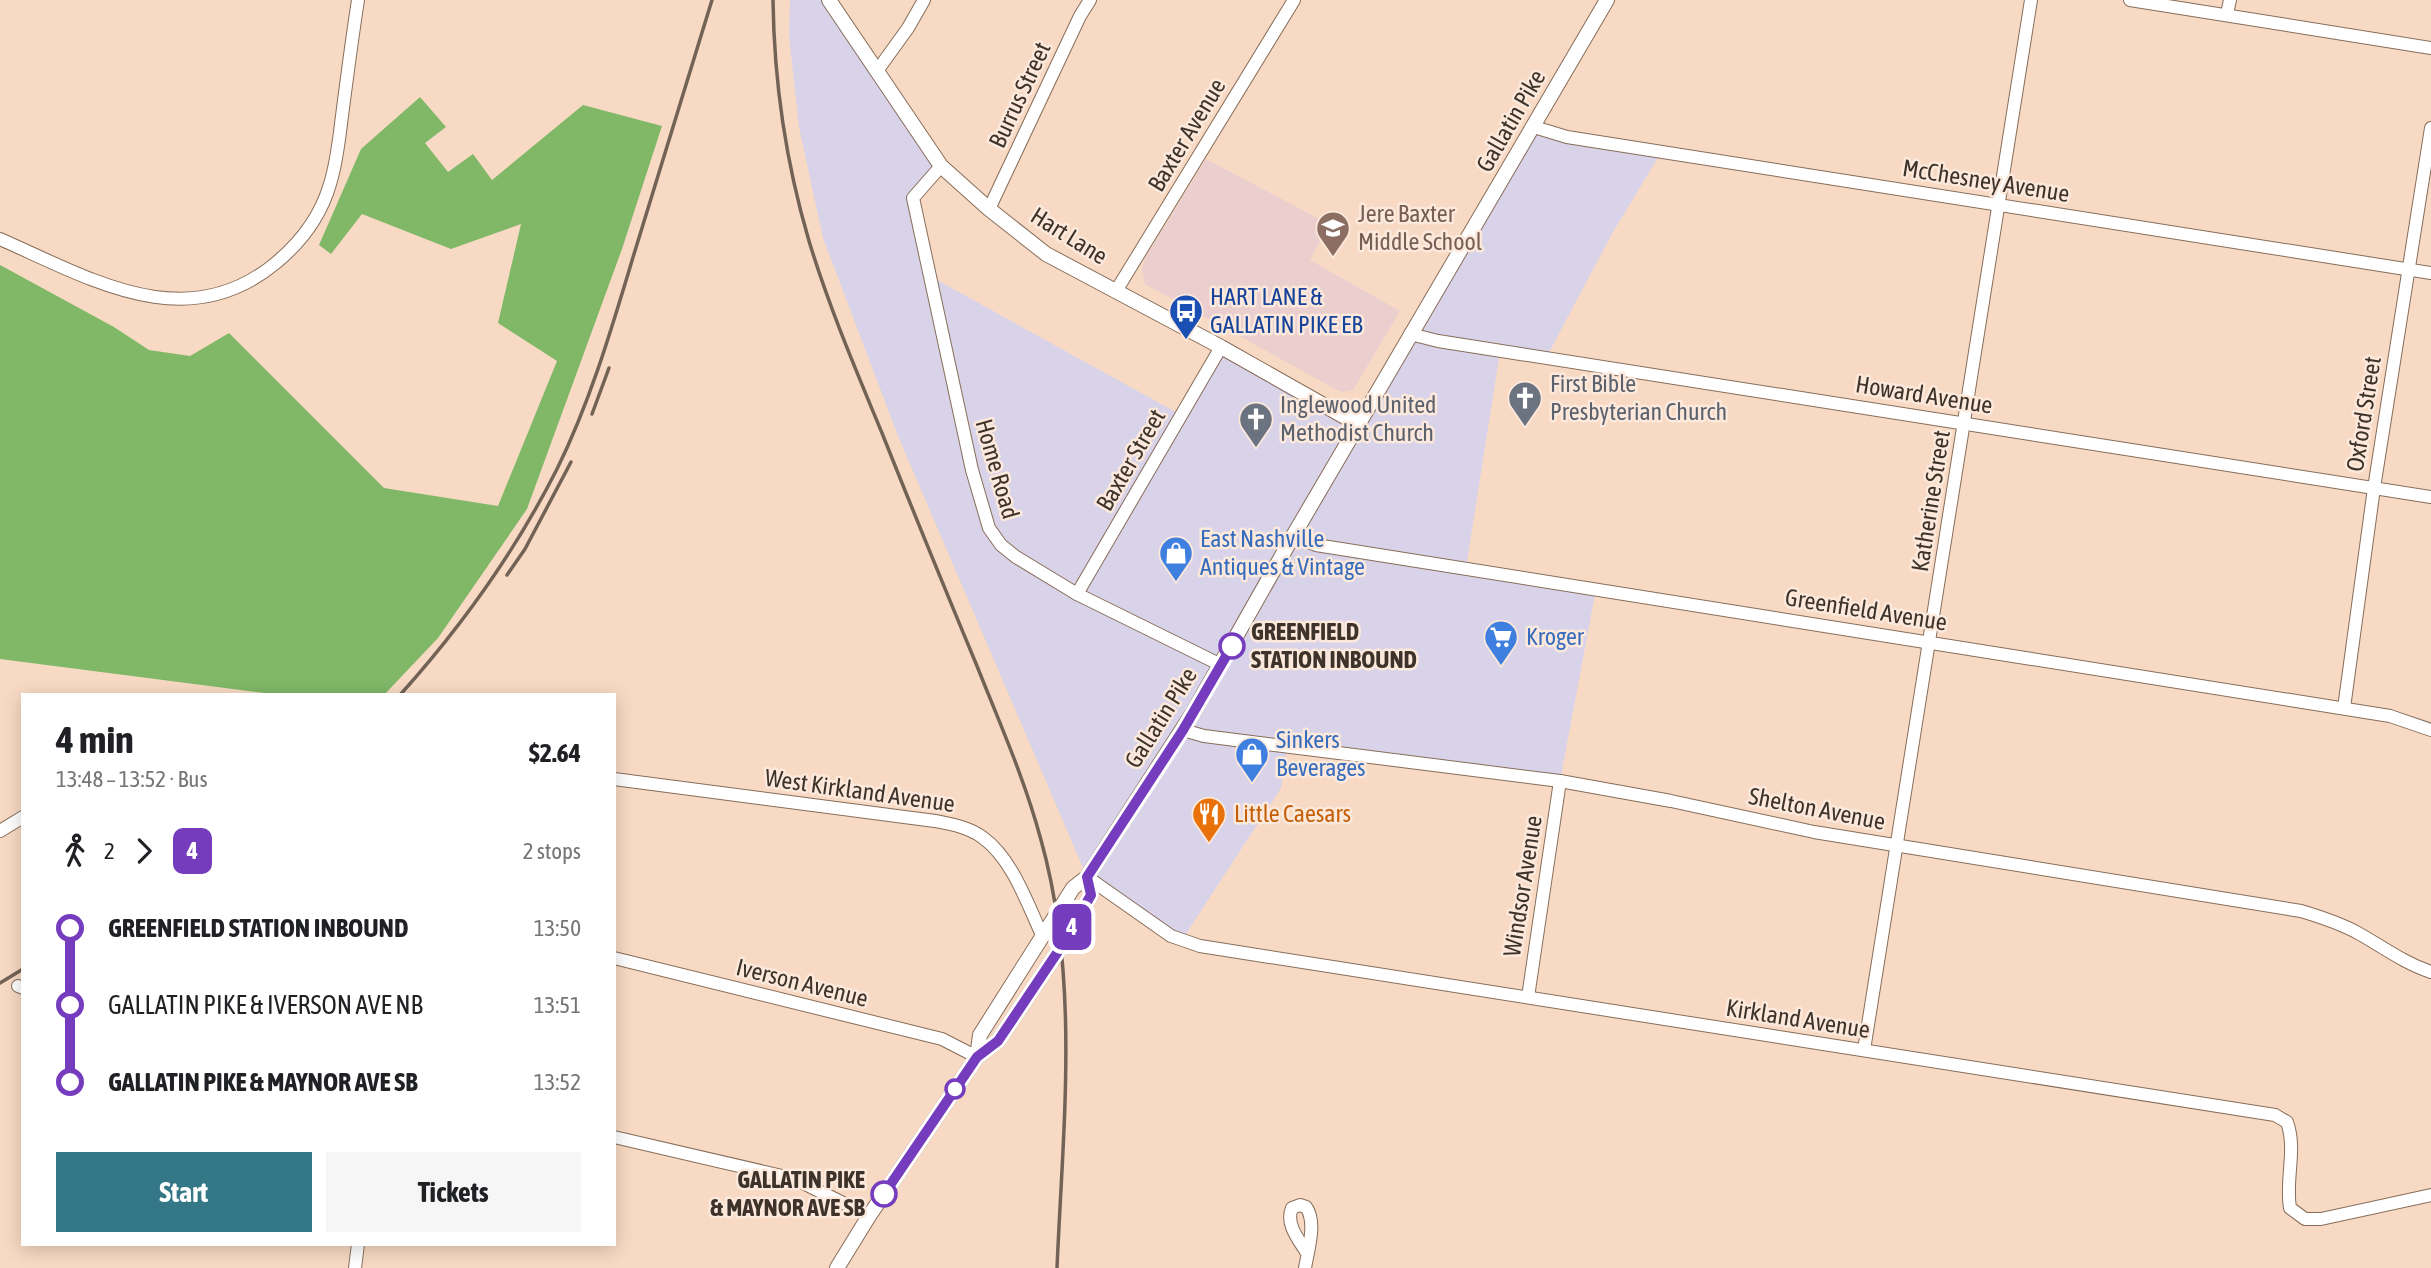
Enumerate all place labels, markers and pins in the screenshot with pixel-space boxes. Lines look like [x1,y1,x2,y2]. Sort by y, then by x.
place label: Jere Baxter Middle School [1358,200,1483,255]
school or university icon: Jere Baxter Middle School [1314,209,1352,258]
place label: HART LANE & GALLATIN PIKE EB [1210,283,1363,338]
bus stop icon: HART LANE & GALLATIN PIKE EB [1167,292,1205,341]
place label: First Bible Presbyterian Church [1550,370,1727,425]
church icon: First Bible Presbyterian Church [1506,379,1544,428]
place label: Inglewood United Methodist Church [1280,391,1436,446]
church icon: Inglewood United Methodist Church [1237,400,1275,449]
place label: East Nashville Antiques & Vintage [1200,525,1365,580]
shop icon: East Nashville Antiques & Vintage [1157,534,1195,583]
place label: GREENFIELD STATION INBOUND [1251,618,1417,673]
supermarket icon: Kroger [1482,618,1520,667]
place label: Kroger [1526,623,1585,650]
marker: GREENFIELD STATION INBOUND [1219,633,1245,659]
place label: Sinkers Beverages [1276,726,1366,781]
shop icon: Sinkers Beverages [1233,735,1271,784]
restaurant icon: Little Caesars [1190,795,1228,844]
place label: Little Caesars [1234,800,1351,827]
unlabelled marker [945,1079,965,1099]
place label: GALLATIN PIKE & MAYNOR AVE SB [710,1166,866,1221]
marker: GALLATIN PIKE & MAYNOR AVE SB [871,1181,897,1207]

